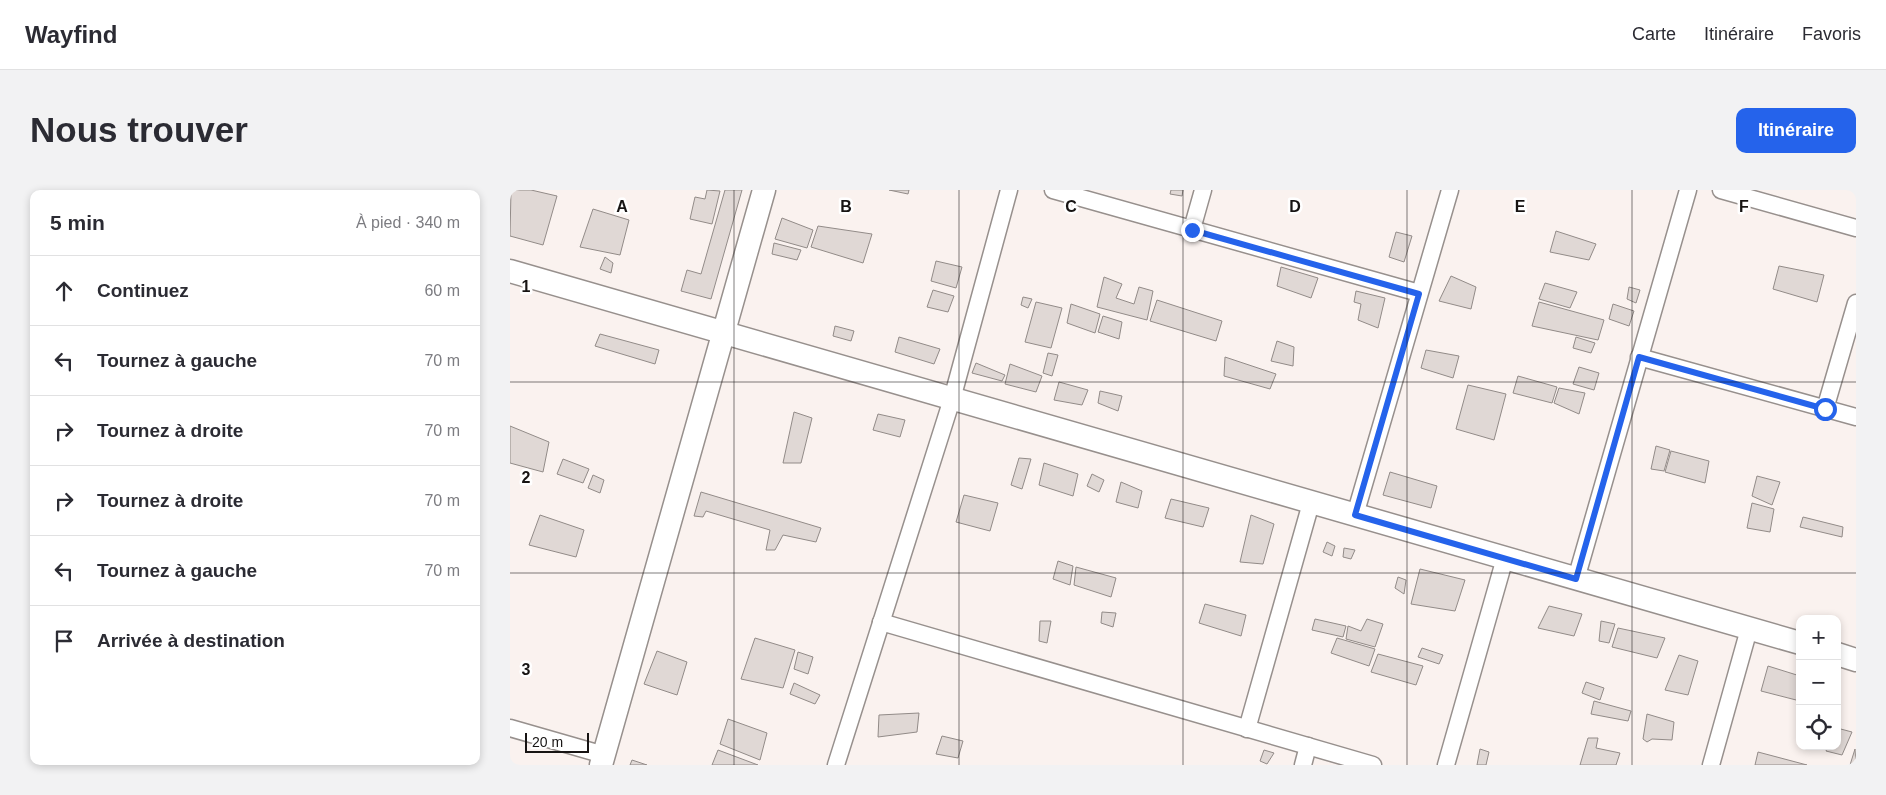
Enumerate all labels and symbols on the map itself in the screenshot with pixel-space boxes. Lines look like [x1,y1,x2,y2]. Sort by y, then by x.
text: A [616,198,628,215]
text: B [840,198,852,215]
text: C [1065,198,1077,215]
text: D [1289,198,1301,215]
text: E [1515,198,1526,215]
text: F [1739,198,1749,215]
route end [1181,219,1204,242]
text: 1 [522,278,531,295]
route start [1814,398,1837,421]
text: 2 [522,469,531,486]
text: 3 [522,661,531,678]
scale bar [525,730,589,753]

